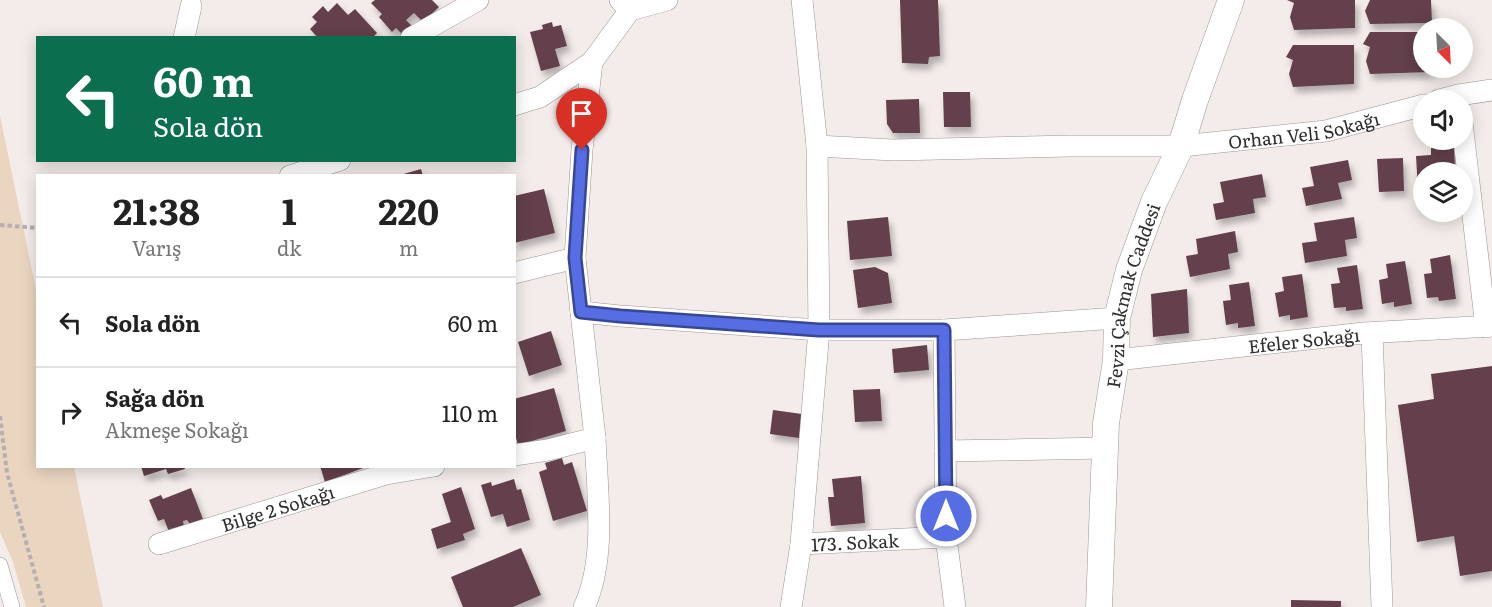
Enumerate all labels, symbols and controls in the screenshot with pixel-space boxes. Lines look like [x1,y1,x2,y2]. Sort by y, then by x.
north arrow [1413,18,1473,78]
map controls [1413,18,1473,222]
text: 60 m [153,48,254,110]
icon: left [54,60,132,138]
pin [556,88,607,150]
button: sound [1413,90,1473,150]
icon: arrive [565,97,598,130]
street label: Orhan Veli Sokağı [1227,104,1382,155]
text: Sola dön [153,105,263,145]
button: layers [1413,162,1473,222]
text: 21:38 [113,183,200,236]
text: 1 [282,183,297,236]
text: 220 [378,183,439,236]
street label: Fevzi Çakmak Caddesi [1098,199,1166,390]
text: Varış [132,232,181,262]
text: dk [277,232,301,262]
text: m [399,232,418,262]
icon: left [54,306,87,339]
text: Sola dön [105,306,200,339]
text: 60 m [448,306,498,339]
street label: Efeler Sokağı [1247,320,1361,359]
text: Sağa dön [105,381,205,414]
icon: right [54,396,87,429]
text: 110 m [442,396,498,429]
text: Akmeşe Sokağı [105,414,249,444]
street label: Bilge 2 Sokağı [218,477,337,538]
position arrow [914,484,978,548]
street label: 173. Sokak [810,526,900,557]

